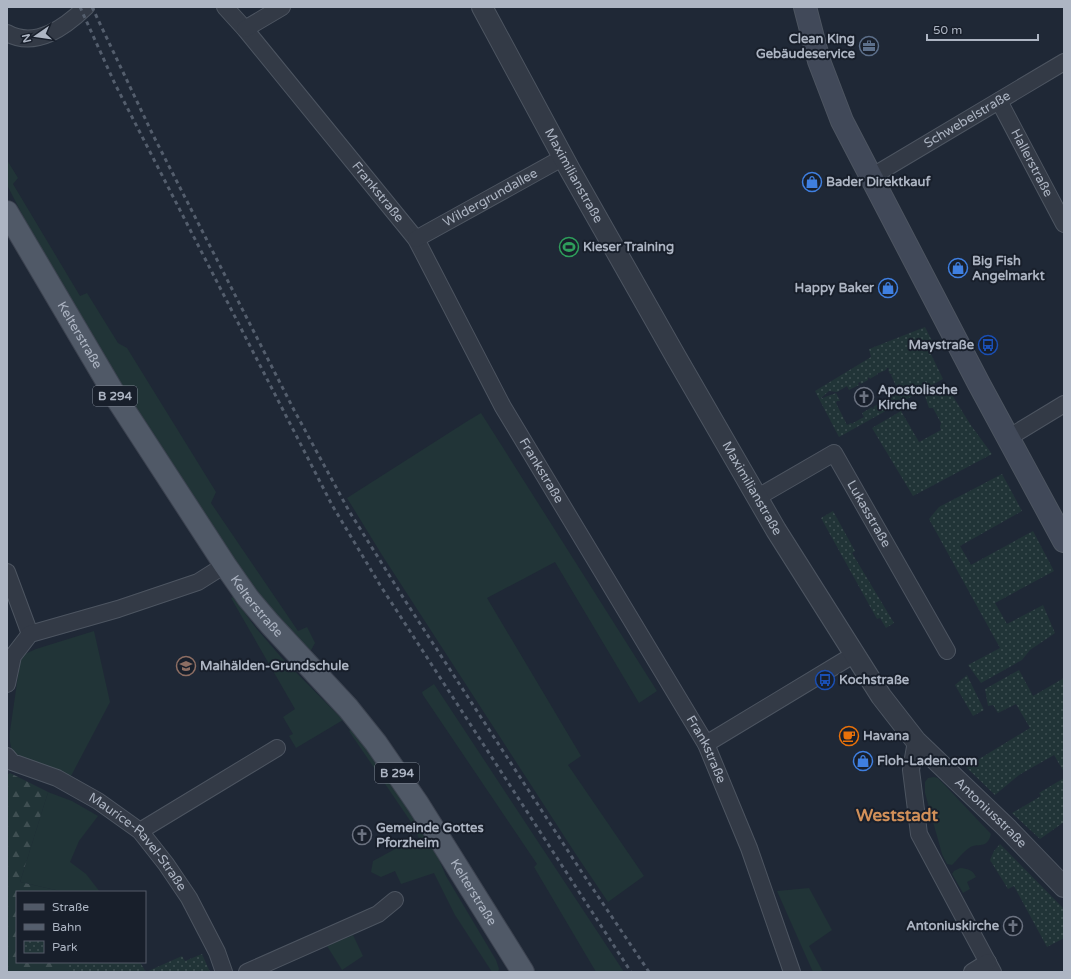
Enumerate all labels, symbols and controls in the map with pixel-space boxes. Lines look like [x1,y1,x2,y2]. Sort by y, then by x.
north arrow [16,16,56,56]
scale bar [927,16,1038,42]
text: 50 m [933,23,962,37]
place label: Clean King Gebäudeservice [756,31,856,62]
text: N [19,32,34,44]
office icon: Clean King Gebäudeservice [858,35,880,57]
street label: Schwebelstraße [921,88,1013,152]
street label: Maximilianstraße [541,126,606,226]
street label: Hallerstraße [1007,126,1056,200]
street label: Frankstraße [348,158,407,226]
street label: Wildergrundallee [440,165,540,230]
shop icon: Bader Direktkauf [801,171,823,193]
place label: Bader Direktkauf [826,174,931,190]
sports icon: Kieser Training [558,236,580,258]
place label: Kieser Training [583,239,674,255]
place label: Big Fish Angelmarkt [972,253,1045,284]
shop icon: Big Fish Angelmarkt [947,257,969,279]
shop icon: Happy Baker [877,277,899,299]
place label: Happy Baker [795,280,875,296]
street label: Kelterstraße [54,299,106,372]
bus stop icon: Maystraße [977,334,999,356]
place label: Maystraße [909,337,975,353]
place label: Apostolische Kirche [878,382,958,413]
road number: B 294 [93,386,137,406]
church icon: Apostolische Kirche [853,386,875,408]
street label: Frankstraße [515,435,567,506]
street label: Maximilianstraße [719,439,785,538]
street label: Lukasstraße [843,478,894,550]
street label: Kelterstraße [227,572,286,641]
school or university icon: Maihälden-Grundschule [175,655,197,677]
place label: Maihälden-Grundschule [200,658,349,674]
bus stop icon: Kochstraße [814,669,836,691]
place label: Kochstraße [839,672,910,688]
street label: Frankstraße [683,713,729,786]
cafe icon: Havana [838,725,860,747]
place label: Havana [863,728,909,744]
shop icon: Floh-Laden.com [852,750,874,772]
place label: Floh-Laden.com [877,753,977,769]
road number: B 294 [375,763,419,783]
street label: Antoniusstraße [951,774,1030,851]
street label: Maurice-Ravel-Straße [86,789,190,894]
district label: Weststadt [856,805,938,826]
place label: Gemeinde Gottes Pforzheim [376,820,484,851]
church icon: Gemeinde Gottes Pforzheim [351,824,373,846]
street label: Kelterstraße [447,856,500,929]
legend [16,891,146,963]
text: Straße [52,900,89,914]
church icon: Antoniuskirche [1002,915,1024,937]
place label: Antoniuskirche [906,918,1000,934]
text: Bahn [52,920,82,934]
text: Park [52,940,78,954]

